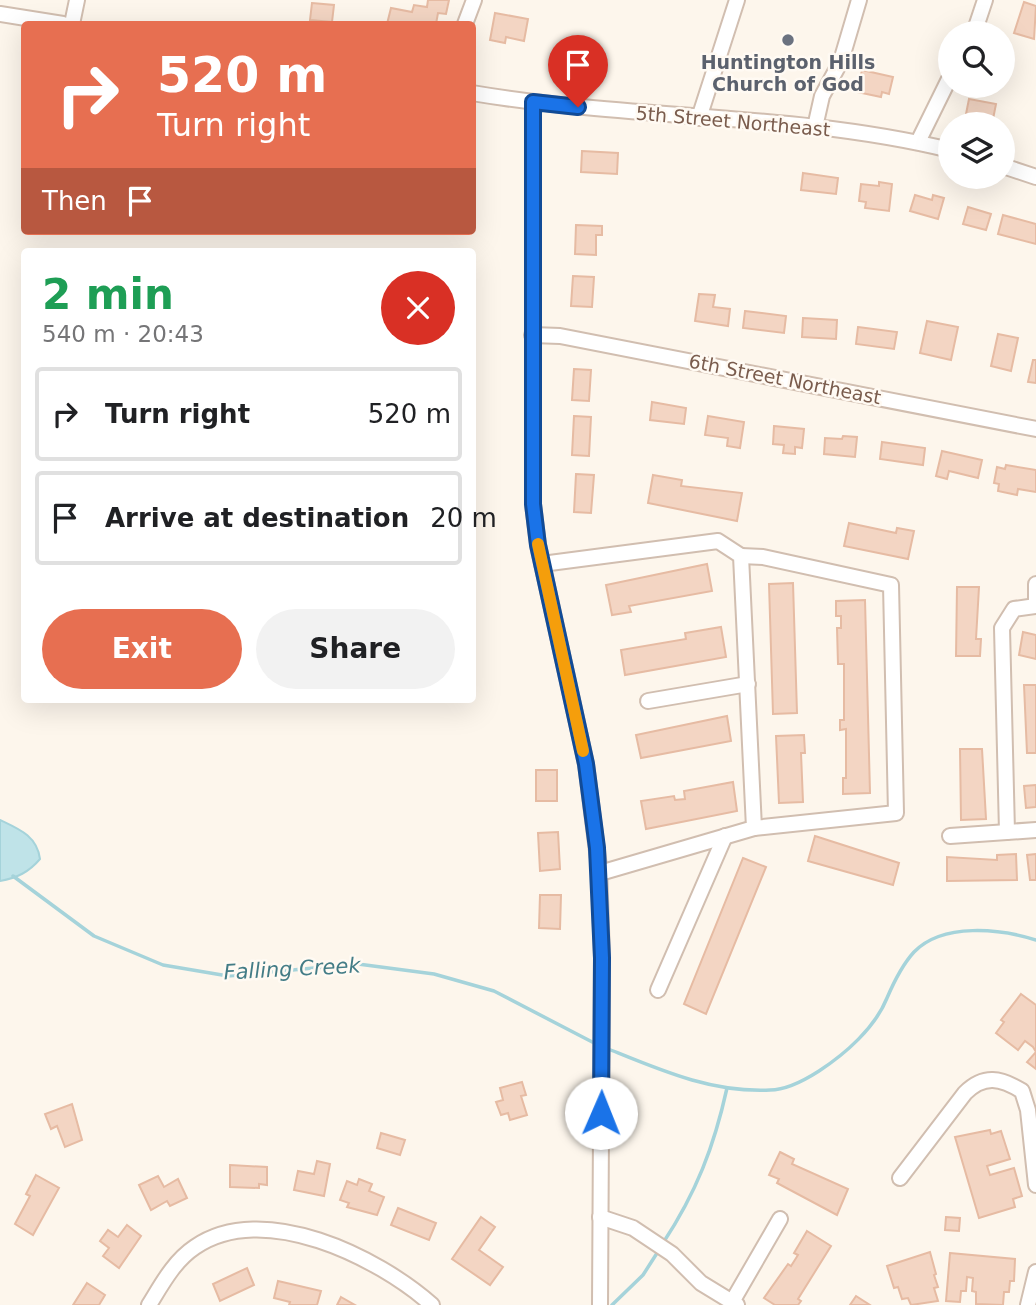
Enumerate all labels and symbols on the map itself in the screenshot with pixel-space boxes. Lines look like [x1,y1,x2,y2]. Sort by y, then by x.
marker: Huntington Hills Church of God [780,32,796,48]
pin [548,35,608,107]
place label: Huntington Hills Church of God [701,51,875,95]
street label: 5th Street Northeast [635,102,831,140]
street label: 6th Street Northeast [687,350,883,408]
water label: Falling Creek [223,953,362,985]
position arrow [564,1076,638,1150]

